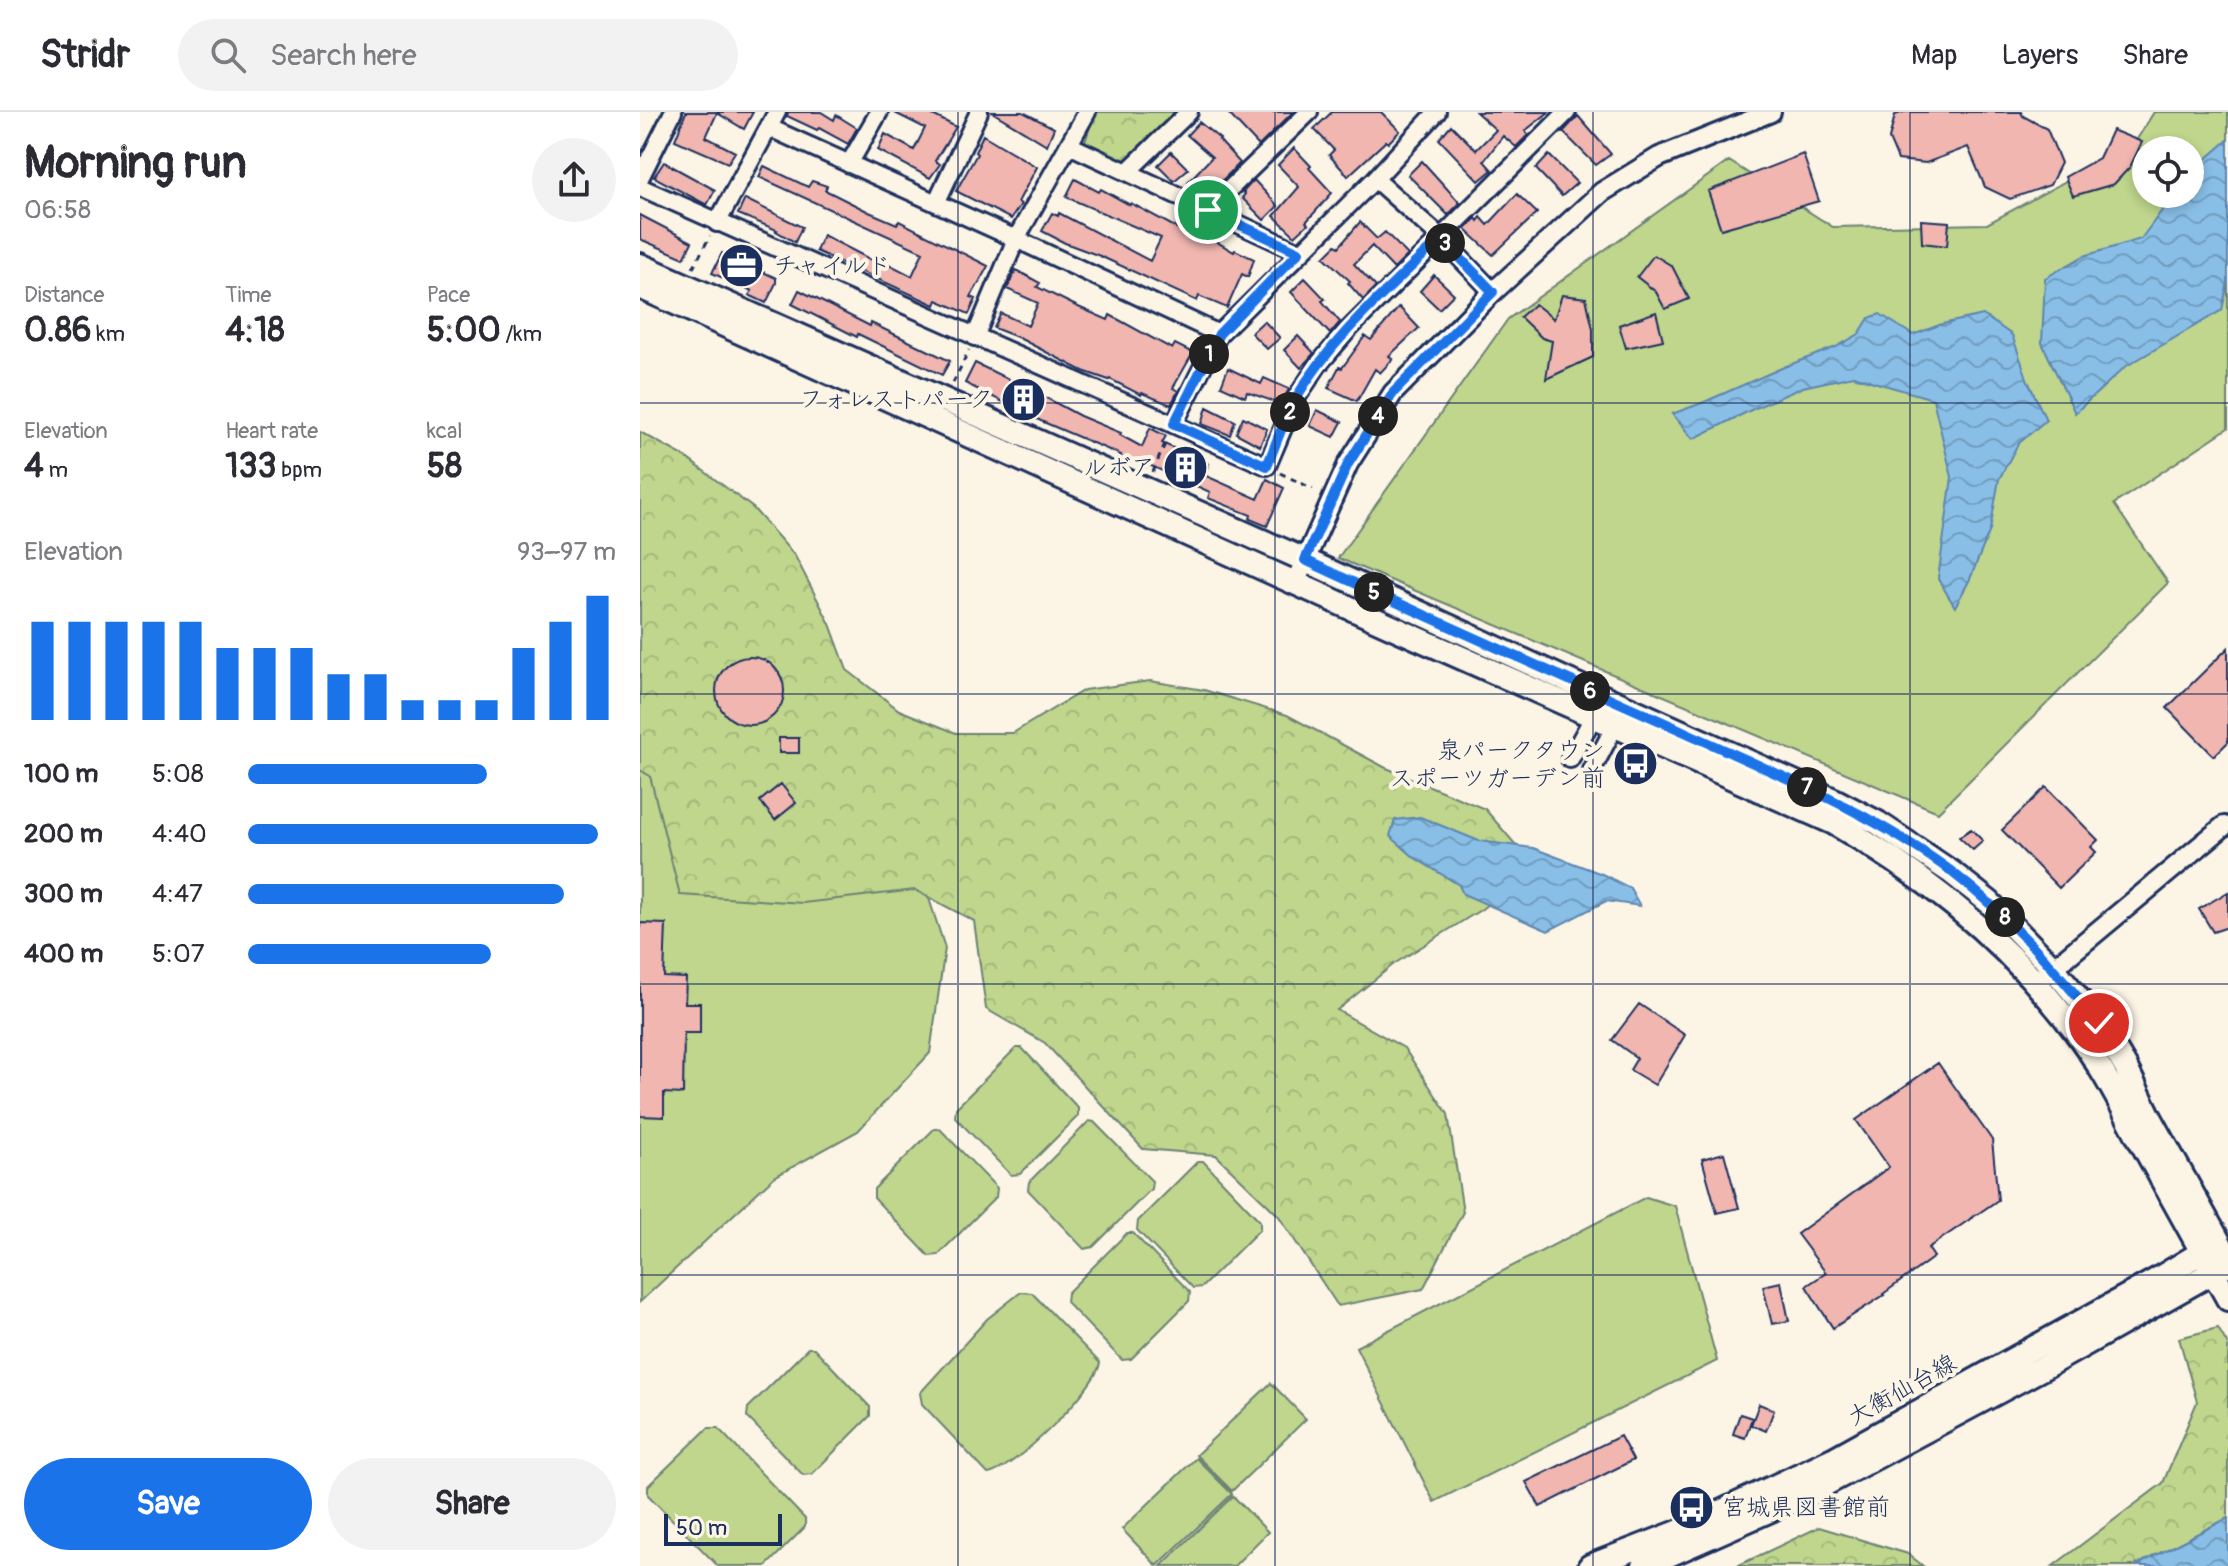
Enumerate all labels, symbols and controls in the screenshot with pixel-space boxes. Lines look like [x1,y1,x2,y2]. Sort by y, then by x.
search box [178,19,738,91]
text: Stridr [40,31,130,79]
icon: search [206,33,250,77]
text: Search here [270,37,417,74]
text: Map [1911,38,1957,73]
text: Layers [2001,38,2078,73]
text: Share [2122,38,2188,73]
text: Morning run [24,136,247,191]
map controls [2132,136,2204,208]
button: locate [2132,136,2204,208]
button: share [532,138,616,222]
pin [1174,176,1242,244]
icon: arrive [1186,188,1230,232]
text: 06:58 [24,194,91,226]
pin: 3 [1425,223,1465,263]
text: 3 [1439,229,1451,257]
office icon: チャイルド [718,241,766,289]
place label: チャイルド [773,251,891,280]
text: Distance [24,281,104,309]
text: Time [225,281,271,309]
text: Pace [427,281,470,309]
text: 0.86 [24,309,92,352]
text: 4:18 [225,309,285,352]
text: 5:00 [427,309,501,352]
text: km [92,320,125,348]
text: /km [501,320,542,348]
pin: 1 [1189,334,1229,374]
text: 1 [1205,340,1213,368]
building icon: フォレストパーク [1000,375,1048,423]
place label: フォレストパーク [799,385,993,414]
pin: 2 [1270,392,1310,432]
pin: 4 [1358,396,1398,436]
text: 2 [1284,398,1296,426]
text: 4 [1372,402,1384,430]
text: Elevation [24,417,108,445]
text: Heart rate [225,417,318,445]
text: kcal [427,417,462,445]
building icon: ルボア [1162,443,1210,491]
text: 4 [24,445,44,488]
text: 133 [225,445,277,488]
text: 58 [427,445,462,488]
place label: ルボア [1083,453,1155,482]
text: m [44,456,68,484]
text: bpm [277,456,322,484]
text: Elevation [24,536,123,568]
text: 93–97 m [517,536,616,568]
pin: 5 [1354,572,1394,612]
text: 5 [1368,578,1380,606]
pin: 6 [1570,671,1610,711]
text: 6 [1584,677,1596,705]
place label: 泉パークタウン スポーツガーデン前 [1389,736,1605,793]
bus stop icon: 泉パークタウン スポーツガーデン前 [1612,740,1660,788]
text: 100 m [24,758,98,790]
text: 5:08 [152,758,204,790]
pin: 7 [1787,767,1827,807]
text: 7 [1801,773,1813,801]
text: 200 m [24,818,103,850]
text: 4:40 [152,818,207,850]
text: 300 m [24,878,103,910]
text: 4:47 [152,878,203,910]
pin: 8 [1985,897,2025,937]
text: 8 [1999,903,2011,931]
text: 400 m [24,938,103,970]
text: 5:07 [152,938,205,970]
pin [2065,989,2133,1057]
icon: check [2077,1001,2121,1045]
street label: 大衡仙台線 [1842,1348,1962,1432]
button: Save [24,1458,312,1550]
button: Share [328,1458,616,1550]
bus stop icon: 宮城県図書館前 [1667,1483,1715,1531]
place label: 宮城県図書館前 [1722,1493,1890,1522]
scale bar [664,1510,782,1546]
text: 50 m [676,1514,727,1542]

